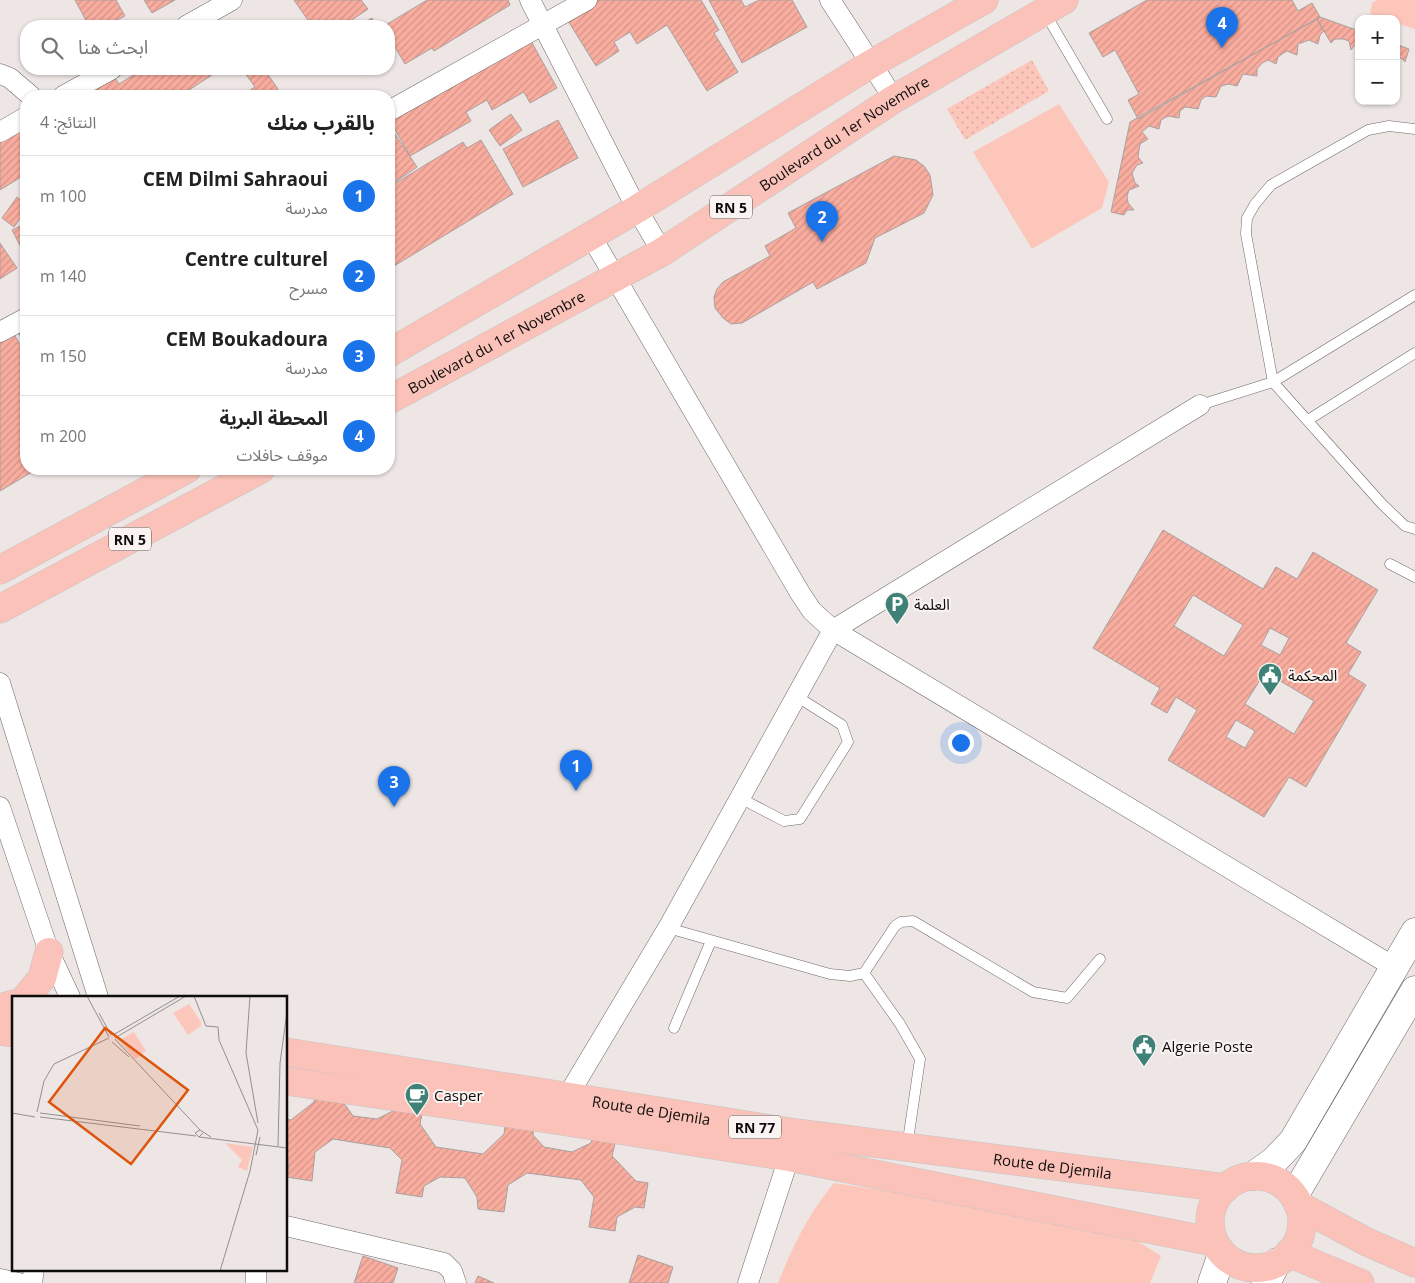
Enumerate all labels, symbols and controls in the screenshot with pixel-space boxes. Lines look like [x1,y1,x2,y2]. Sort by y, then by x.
pin: 4 [1206,7,1238,48]
map controls [1355,15,1400,105]
button: + [1355,15,1400,60]
search box [20,20,395,75]
icon: search [38,34,66,62]
text: ابحث هنا [78,34,148,60]
button: − [1355,60,1400,105]
street label: Boulevard du 1er Novembre [755,71,933,195]
text: بالقرب منك [267,108,375,136]
text: النتائج: 4 [40,111,96,133]
text: CEM Dilmi Sahraoui [143,166,328,192]
text: 100 m [40,185,86,207]
text: 1 [354,185,364,207]
road number: RN 5 [710,196,752,218]
text: مدرسة [285,197,328,219]
pin: 2 [806,201,838,242]
text: Centre culturel [185,246,328,272]
text: 140 m [40,265,86,287]
text: 2 [354,265,364,287]
text: مسرح [289,277,328,299]
street label: Boulevard du 1er Novembre [404,286,588,398]
text: CEM Boukadoura [166,326,328,352]
text: 150 m [40,345,86,367]
text: 3 [354,345,364,367]
text: مدرسة [285,357,328,379]
text: المحطة البرية [219,405,328,431]
text: 200 m [40,425,86,447]
text: 4 [354,425,364,447]
text: موقف حافلات [236,444,328,466]
road number: RN 5 [109,528,151,550]
parking icon: العلمة [884,591,910,625]
place label: العلمة [914,594,950,614]
public building icon: المحكمة [1257,662,1283,696]
place label: المحكمة [1288,665,1337,685]
your location [948,730,974,756]
pin: 1 [560,750,592,791]
pin: 3 [378,766,410,807]
inset map [12,996,288,1270]
public building icon: Algerie Poste [1131,1033,1157,1067]
place label: Algerie Poste [1162,1036,1253,1056]
cafe icon: Casper [404,1082,430,1116]
place label: Casper [434,1085,483,1105]
street label: Route de Djemila [591,1091,712,1129]
road number: RN 77 [729,1116,781,1138]
street label: Route de Djemila [992,1148,1113,1183]

